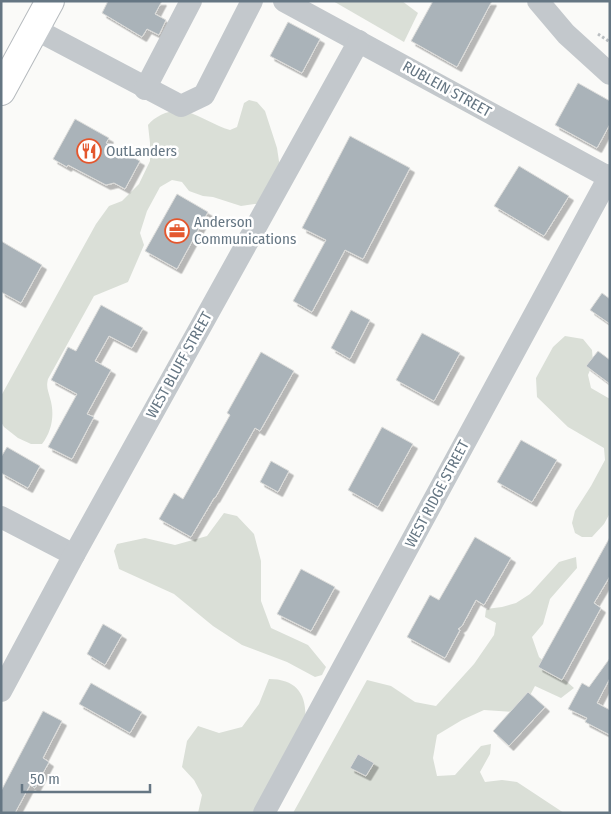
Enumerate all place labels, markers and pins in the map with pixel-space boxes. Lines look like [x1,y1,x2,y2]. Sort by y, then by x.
restaurant icon: OutLanders [76,138,102,164]
place label: OutLanders [106,142,177,160]
place label: Anderson Communications [194,213,296,248]
office icon: Anderson Communications [164,218,190,244]

